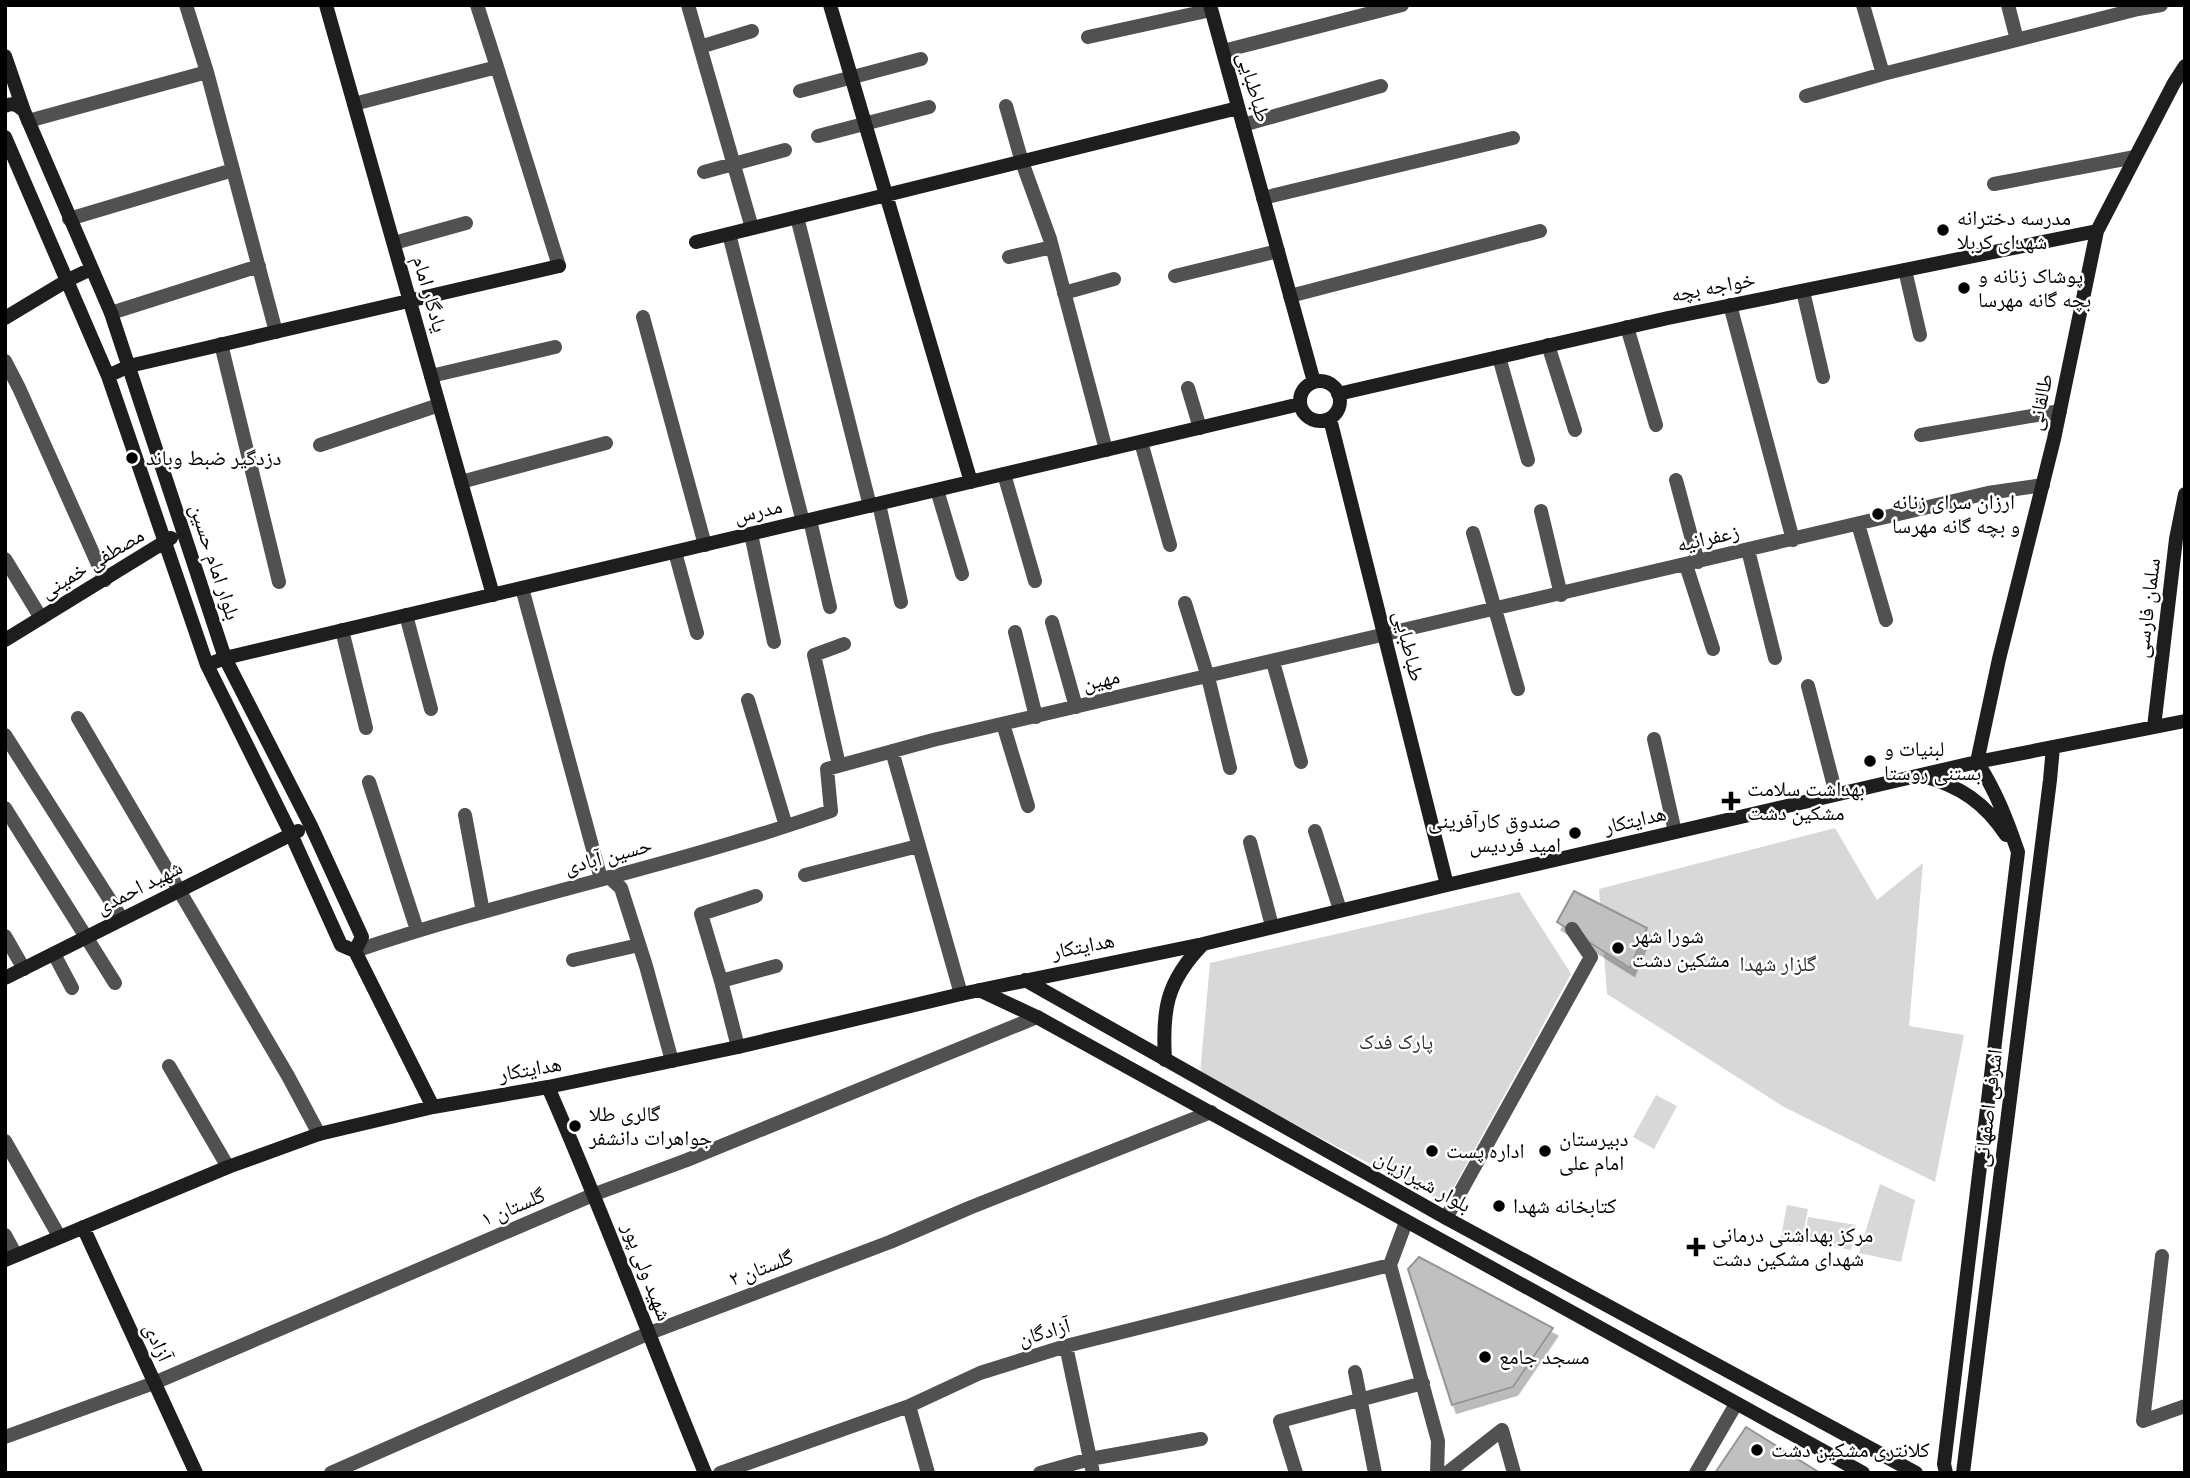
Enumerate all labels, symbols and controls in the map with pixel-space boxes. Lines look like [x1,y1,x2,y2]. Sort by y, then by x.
street label: طباطبایی [1232,49,1275,125]
place label: مدرسه دخترانه شهدای کربلا [1957,206,2071,254]
marker: مدرسه دخترانه شهدای کربلا [1935,222,1951,238]
street label: یادگار امام [406,253,452,336]
place label: پوشاک زنانه و بچه گانه مهرسا [1978,264,2091,312]
street label: خواجه بچه [1669,267,1757,307]
marker: پوشاک زنانه و بچه گانه مهرسا [1956,280,1972,296]
street label: طالقانی [2022,371,2059,433]
place label: دزدگیر ضبط وباند [146,446,281,470]
marker: دزدگیر ضبط وباند [124,450,140,466]
place label: ارزان سرای زنانه و بچه گانه مهرسا [1892,490,2020,538]
street label: مدرس [731,494,785,529]
street label: بلوار امام حسین [183,501,245,624]
marker: ارزان سرای زنانه و بچه گانه مهرسا [1870,506,1886,522]
street label: زعفرانیه [1675,519,1741,557]
street label: مصطفی خمینی [36,523,149,604]
street label: سلمان فارسی [2129,557,2166,659]
street label: طباطبایی [1388,608,1429,684]
street label: مهین [1080,664,1122,697]
place label: لبنیات و بستنی روستا [1884,737,1981,786]
marker: لبنیات و بستنی روستا [1862,753,1878,769]
place label: بهداشت سلامت مشکین دشت [1747,777,1865,826]
marker: بهداشت سلامت مشکین دشت [1721,791,1741,811]
street label: هدایتکار [1600,801,1669,839]
place label: صندوق کارآفرینی امید فردیس [1428,809,1561,858]
marker: صندوق کارآفرینی امید فردیس [1567,825,1583,841]
street label: حسین آبادی [562,833,655,880]
street label: شهید احمدی [92,855,186,919]
place label: شورا شهر مشکین دشت [1631,924,1729,973]
street label: هدایتکار [1049,928,1116,964]
marker: شورا شهر مشکین دشت [1610,940,1626,956]
park label: گلزار شهدا [1739,952,1817,976]
park label: پارک فدک [1359,1030,1433,1054]
street label: اشرفی اصفهانی [1969,1048,2008,1168]
street label: هدایتکار [496,1052,563,1087]
place label: گالری طلا جواهرات دانشفر [588,1102,712,1150]
marker: گالری طلا جواهرات دانشفر [567,1118,583,1134]
place label: دبیرستان امام علی [1559,1127,1629,1177]
place label: اداره پست [1446,1139,1524,1163]
marker: اداره پست [1424,1143,1440,1159]
marker: دبیرستان امام علی [1537,1143,1553,1159]
street label: بلوار شیرازیان [1371,1145,1475,1217]
street label: گلستان ۱ [477,1183,549,1231]
place label: کتابخانه شهدا [1513,1194,1617,1218]
marker: کتابخانه شهدا [1491,1198,1507,1214]
street label: شهید ولی پور [616,1219,677,1325]
place label: مرکز بهداشتی درمانی شهدای مشکین دشت [1712,1223,1873,1272]
marker: مرکز بهداشتی درمانی شهدای مشکین دشت [1686,1237,1706,1257]
street label: گلستان ۲ [725,1245,797,1291]
street label: آزادگان [1015,1313,1073,1351]
street label: آزادی [139,1319,177,1366]
place label: مسجد جامع [1499,1345,1590,1370]
marker: مسجد جامع [1477,1349,1493,1365]
place label: کلانتری مشکین دشت [1771,1438,1930,1463]
marker: کلانتری مشکین دشت [1749,1442,1765,1458]

